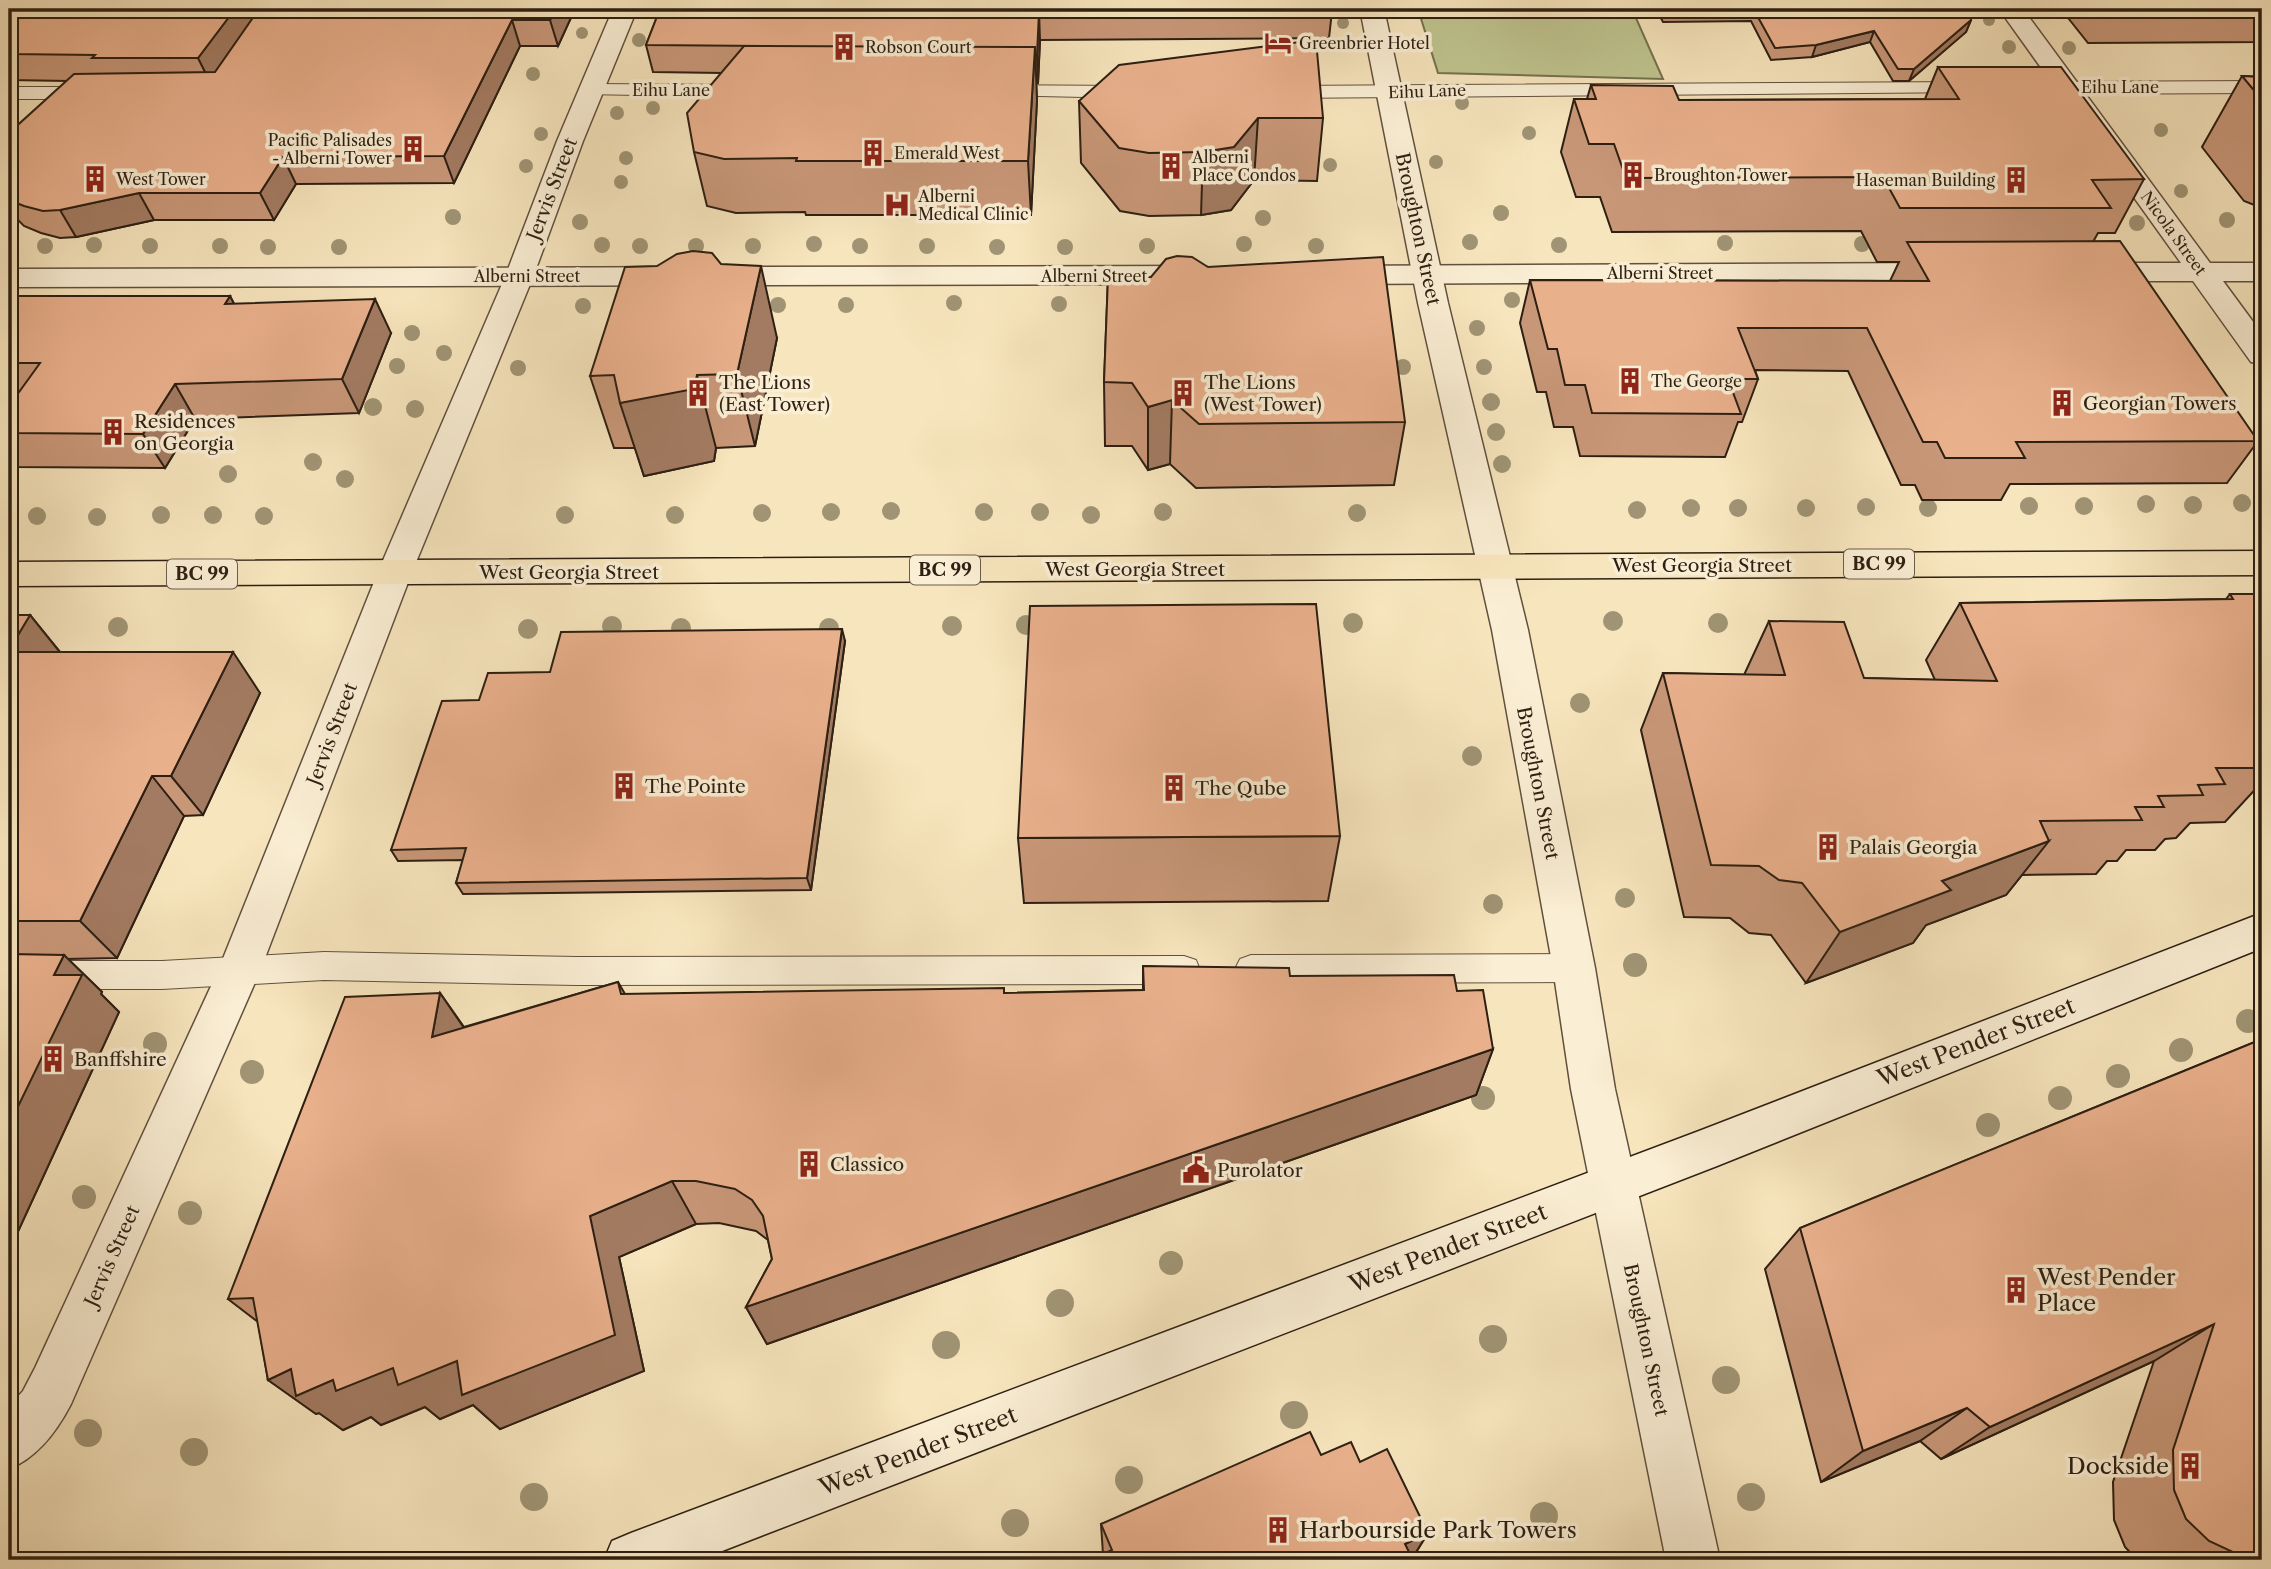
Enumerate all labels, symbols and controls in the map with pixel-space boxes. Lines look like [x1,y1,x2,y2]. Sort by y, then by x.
hotel icon: Greenbrier Hotel [1263,28,1293,58]
building icon: Robson Court [829,32,859,62]
place label: Greenbrier Hotel [1299,33,1430,53]
place label: Robson Court [865,37,972,57]
street label: Eihu Lane [2081,77,2159,97]
street label: Eihu Lane [632,80,710,100]
street label: Eihu Lane [1388,80,1466,102]
place label: Pacific Palisades - Alberni Tower [268,130,392,168]
building icon: Pacific Palisades - Alberni Tower [398,134,428,164]
street label: Jervis Street [521,134,582,247]
building icon: Emerald West [858,138,888,168]
place label: Emerald West [894,143,1000,163]
place label: Alberni Place Condos [1191,147,1296,185]
building icon: Alberni Place Condos [1156,151,1186,181]
street label: Broughton Street [1391,151,1445,308]
building icon: Broughton Tower [1618,160,1648,190]
building icon: West Tower [80,164,110,194]
place label: Broughton Tower [1654,165,1788,185]
building icon: Haseman Building [2001,165,2031,195]
place label: West Tower [115,169,206,189]
place label: Haseman Building [1856,170,1996,190]
place label: Alberni Medical Clinic [917,186,1028,224]
street label: Nicola Street [2137,187,2211,279]
hospital icon: Alberni Medical Clinic [882,190,912,220]
street label: Alberni Street [1606,263,1714,283]
street label: Alberni Street [473,266,581,286]
street label: Alberni Street [1040,266,1148,286]
building icon: The George [1615,366,1645,396]
place label: The Lions (East Tower) [719,371,830,416]
place label: The Lions (West Tower) [1204,371,1322,416]
place label: The George [1651,371,1742,391]
building icon: The Lions (East Tower) [683,378,713,408]
building icon: The Lions (West Tower) [1168,378,1198,408]
building icon: Georgian Towers [2047,388,2077,418]
place label: Georgian Towers [2083,392,2236,415]
place label: Residences on Georgia [134,410,236,455]
building icon: Residences on Georgia [98,417,128,447]
road number: BC 99 [1844,550,1914,578]
street label: West Georgia Street [1611,554,1792,577]
road number: BC 99 [910,556,980,584]
street label: West Georgia Street [1044,558,1225,581]
road number: BC 99 [167,560,237,588]
street label: West Georgia Street [478,561,659,584]
street label: Jervis Street [301,679,362,792]
street label: Broughton Street [1512,705,1564,862]
building icon: The Pointe [609,771,639,801]
building icon: The Qube [1159,773,1189,803]
place label: The Pointe [645,775,746,798]
place label: The Qube [1195,777,1286,800]
building icon: Palais Georgia [1813,832,1843,862]
place label: Palais Georgia [1849,836,1977,859]
street label: West Pender Street [1872,991,2079,1093]
building icon: Banffshire [38,1044,68,1074]
place label: Banffshire [74,1048,167,1071]
building icon: Classico [794,1149,824,1179]
place label: Classico [830,1153,904,1176]
public building icon: Purolator [1181,1155,1211,1185]
place label: Purolator [1217,1159,1303,1182]
street label: West Pender Street [1344,1197,1551,1299]
street label: Jervis Street [78,1202,145,1313]
street label: Broughton Street [1619,1262,1673,1419]
place label: West Pender Place [2036,1263,2176,1317]
building icon: West Pender Place [2001,1275,2031,1305]
street label: West Pender Street [814,1400,1021,1502]
building icon: Dockside [2175,1451,2205,1481]
place label: Dockside [2067,1452,2169,1480]
building icon: Harbourside Park Towers [1263,1515,1293,1545]
place label: Harbourside Park Towers [1299,1516,1577,1544]

